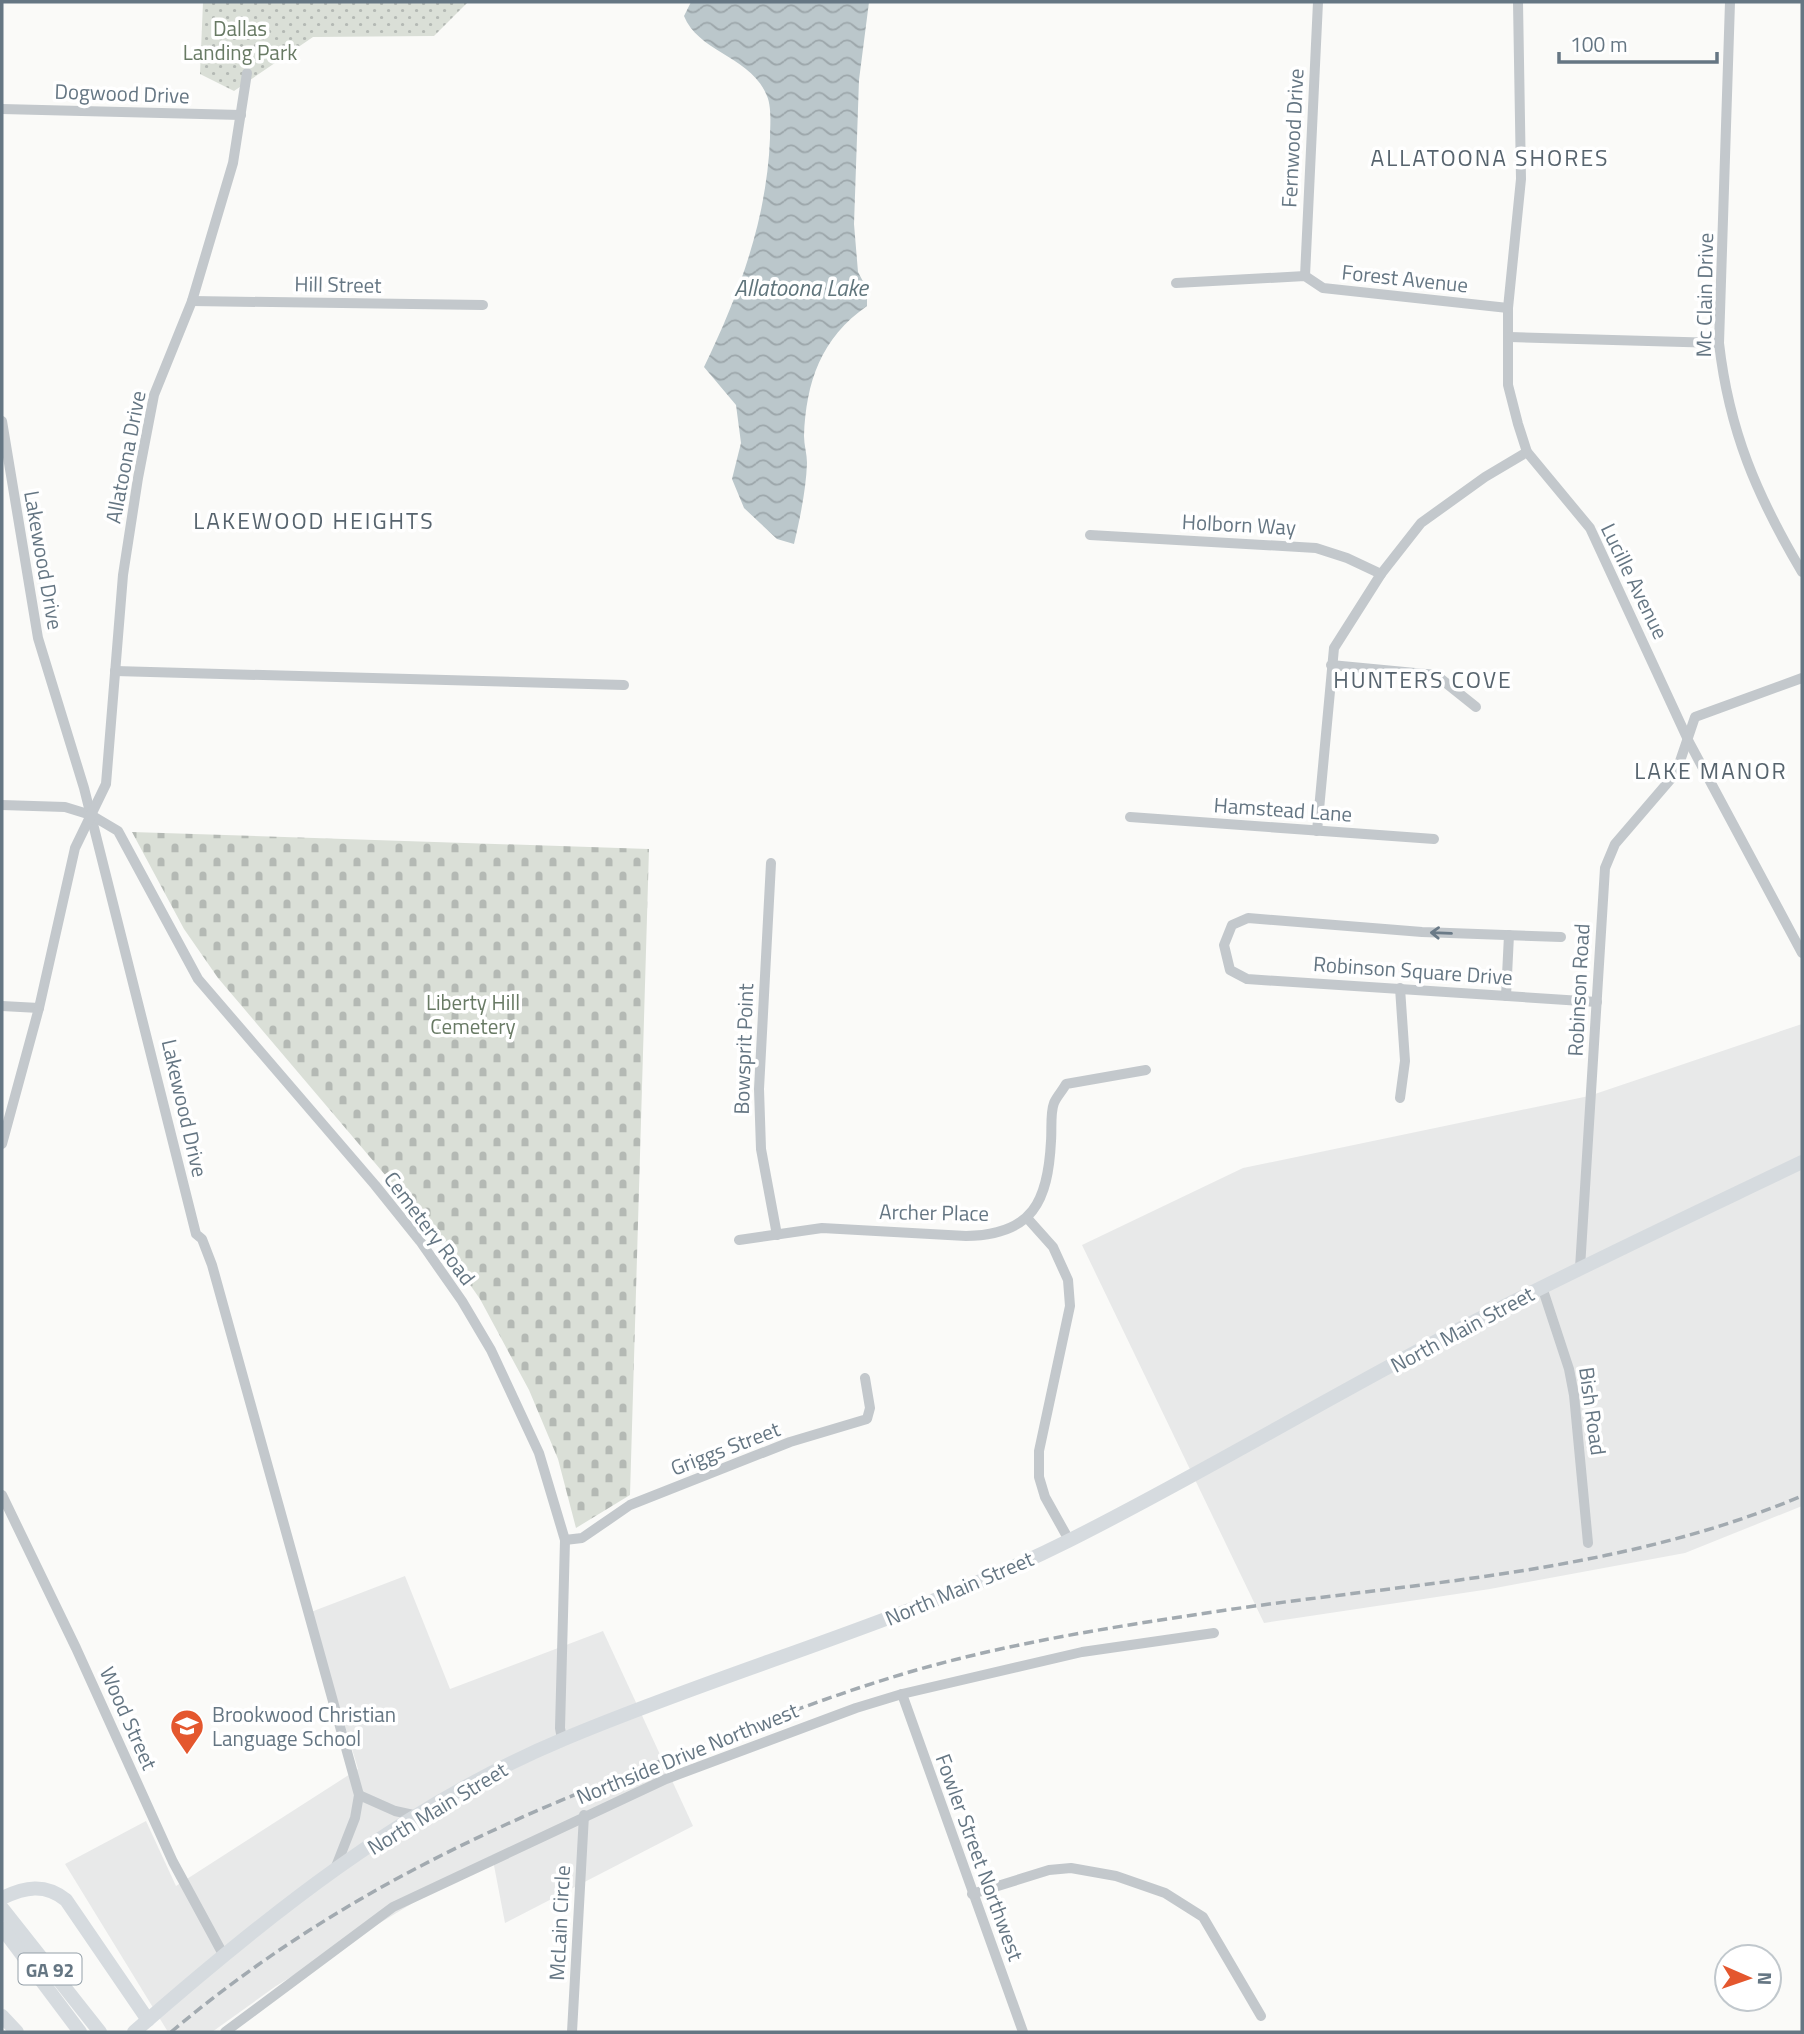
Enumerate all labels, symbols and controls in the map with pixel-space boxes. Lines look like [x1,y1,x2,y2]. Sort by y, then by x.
park label: Dallas Landing Park [183,12,297,68]
scale bar [1559,21,1716,65]
text: 100 m [1570,28,1627,60]
street label: Fernwood Drive [1272,68,1312,208]
street label: Dogwood Drive [54,75,190,111]
district label: ALLATOONA SHORES [1370,140,1610,175]
street label: Mc Clain Drive [1687,232,1721,358]
street label: Forest Avenue [1340,255,1470,301]
street label: Hill Street [294,267,383,301]
water label: Allatoona Lake [734,270,869,305]
street label: Allatoona Drive [96,388,154,526]
street label: Lakewood Drive [16,488,72,632]
district label: LAKEWOOD HEIGHTS [193,503,435,538]
street label: Holborn Way [1181,505,1297,543]
street label: Lucille Avenue [1593,518,1677,644]
district label: HUNTERS COVE [1333,662,1513,697]
district label: LAKE MANOR [1634,753,1788,788]
street label: Hamstead Lane [1213,788,1353,830]
street label: Robinson Road [1559,923,1597,1057]
one-way arrow [1430,926,1453,939]
street label: Robinson Square Drive [1312,947,1514,993]
street label: Bowsprit Point [725,982,761,1115]
park label: Liberty Hill Cemetery [426,986,520,1042]
street label: Lakewood Drive [154,1036,216,1180]
street label: Cemetery Road [376,1164,484,1292]
street label: Archer Place [879,1195,989,1229]
street label: North Main Street [1385,1277,1540,1380]
street label: Bish Road [1571,1365,1615,1457]
street label: Griggs Street [666,1412,785,1484]
street label: North Main Street [880,1542,1039,1634]
street label: Wood Street [92,1661,166,1775]
street label: Northside Drive Northwest [571,1694,803,1812]
place label: Brookwood Christian Language School [212,1698,396,1754]
school or university icon: Brookwood Christian Language School [168,1707,206,1756]
street label: Fowler Street Northwest [928,1749,1033,1966]
street label: North Main Street [361,1753,514,1863]
street label: McLain Circle [540,1865,578,1981]
north arrow [1713,1943,1783,2013]
road number: GA 92 [19,1954,82,1984]
text: N [1751,1972,1780,1986]

